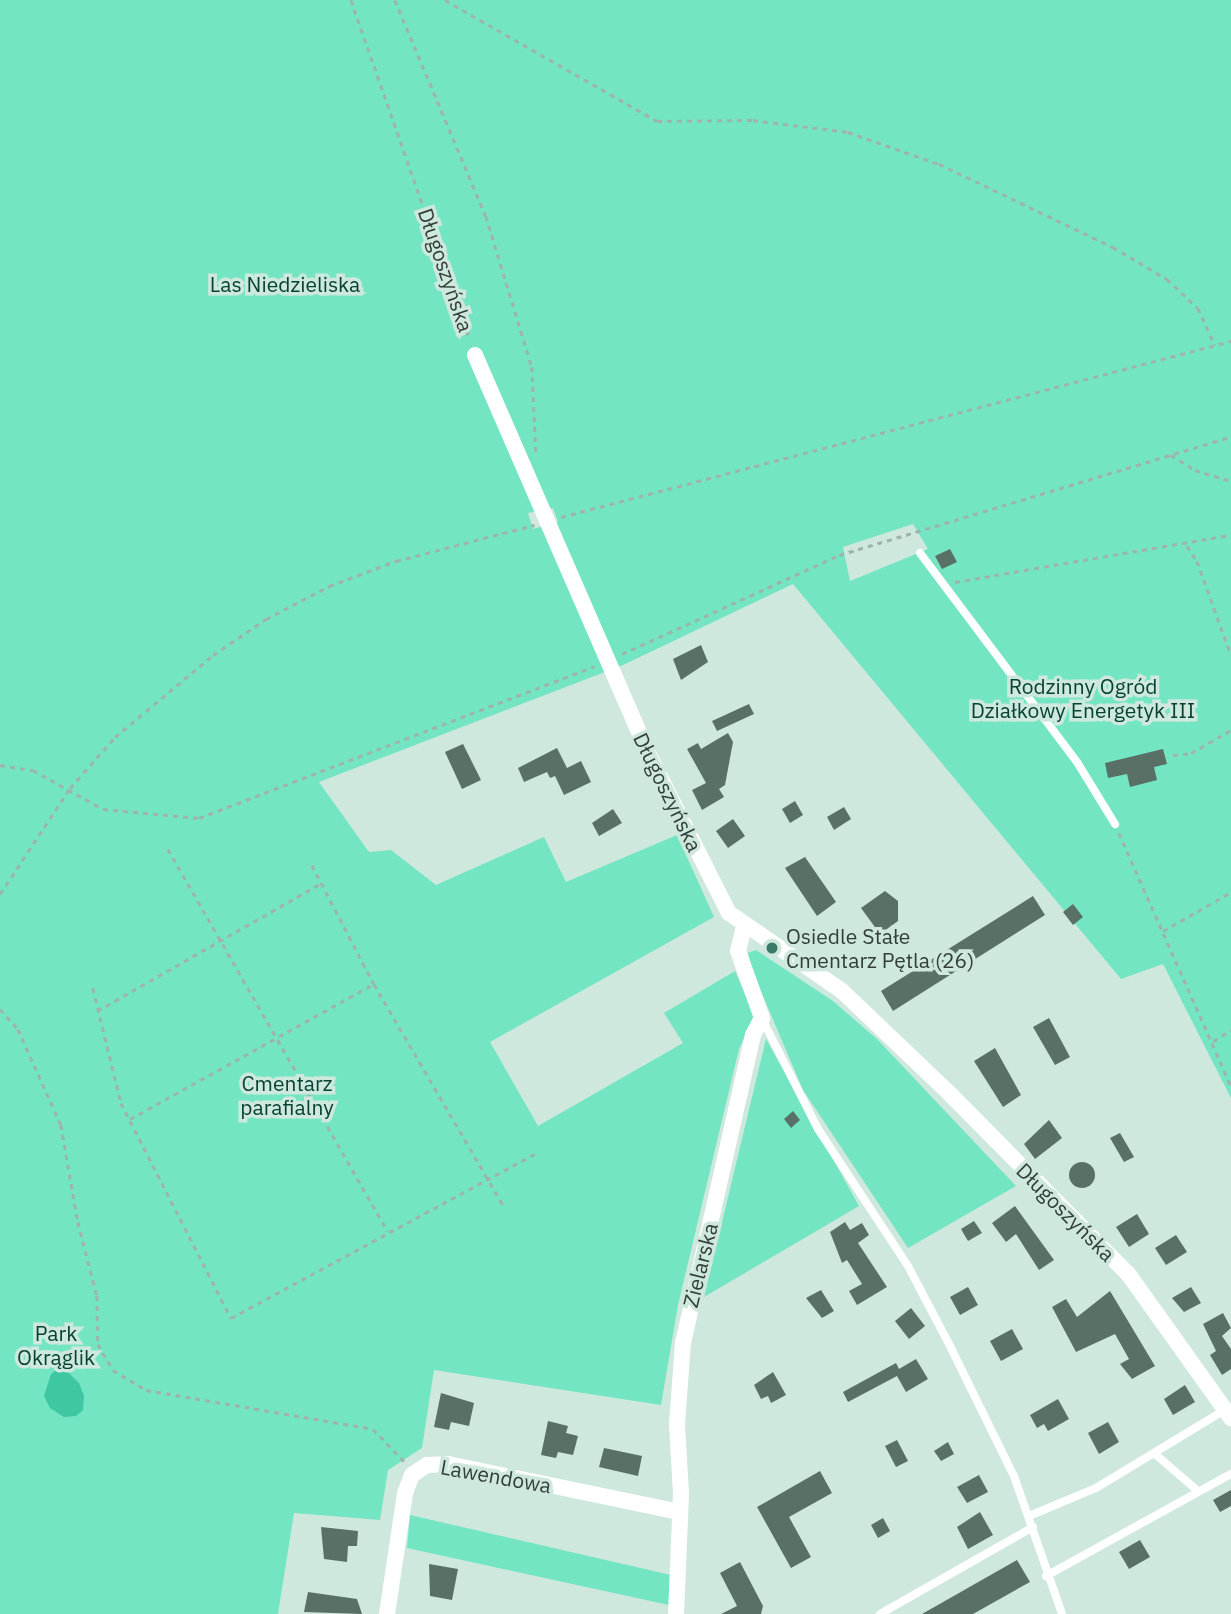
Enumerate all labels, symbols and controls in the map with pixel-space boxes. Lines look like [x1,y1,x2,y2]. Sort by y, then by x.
street label: Długoszyńska [413,205,479,335]
park label: Las Niedzieliska [210,271,360,297]
park label: Rodzinny Ogród Działkowy Energetyk III [971,673,1195,723]
street label: Długoszyńska [628,728,708,856]
place label: Osiedle Stałe Cmentarz Pętla (26) [786,923,974,973]
marker: Osiedle Stałe Cmentarz Pętla (26) [764,940,780,956]
park label: Cmentarz parafialny [240,1070,334,1120]
street label: Długoszyńska [1011,1157,1121,1267]
street label: Zielarska [677,1220,723,1310]
park label: Park Okrąglik [17,1320,95,1370]
street label: Lawendowa [439,1454,553,1498]

